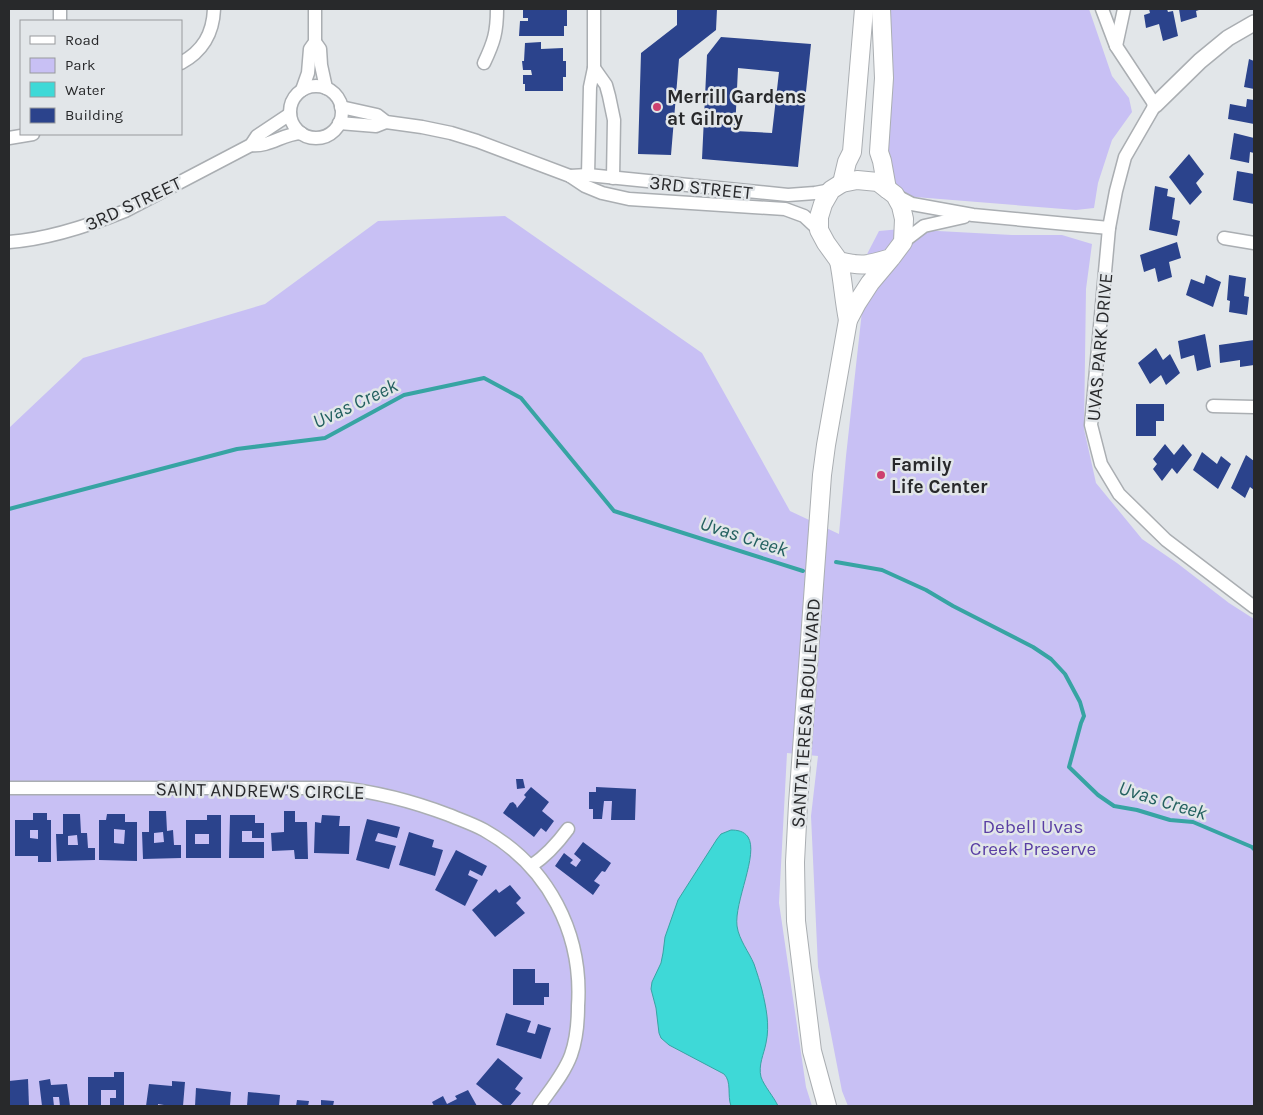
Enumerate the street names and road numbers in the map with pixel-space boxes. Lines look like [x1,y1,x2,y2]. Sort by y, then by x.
street label: 3RD STREET [82,172,185,236]
street label: 3RD STREET [648,172,754,204]
street label: UVAS PARK DRIVE [1083,272,1117,422]
street label: SANTA TERESA BOULEVARD [787,597,825,829]
street label: SAINT ANDREW'S CIRCLE [155,778,365,804]

